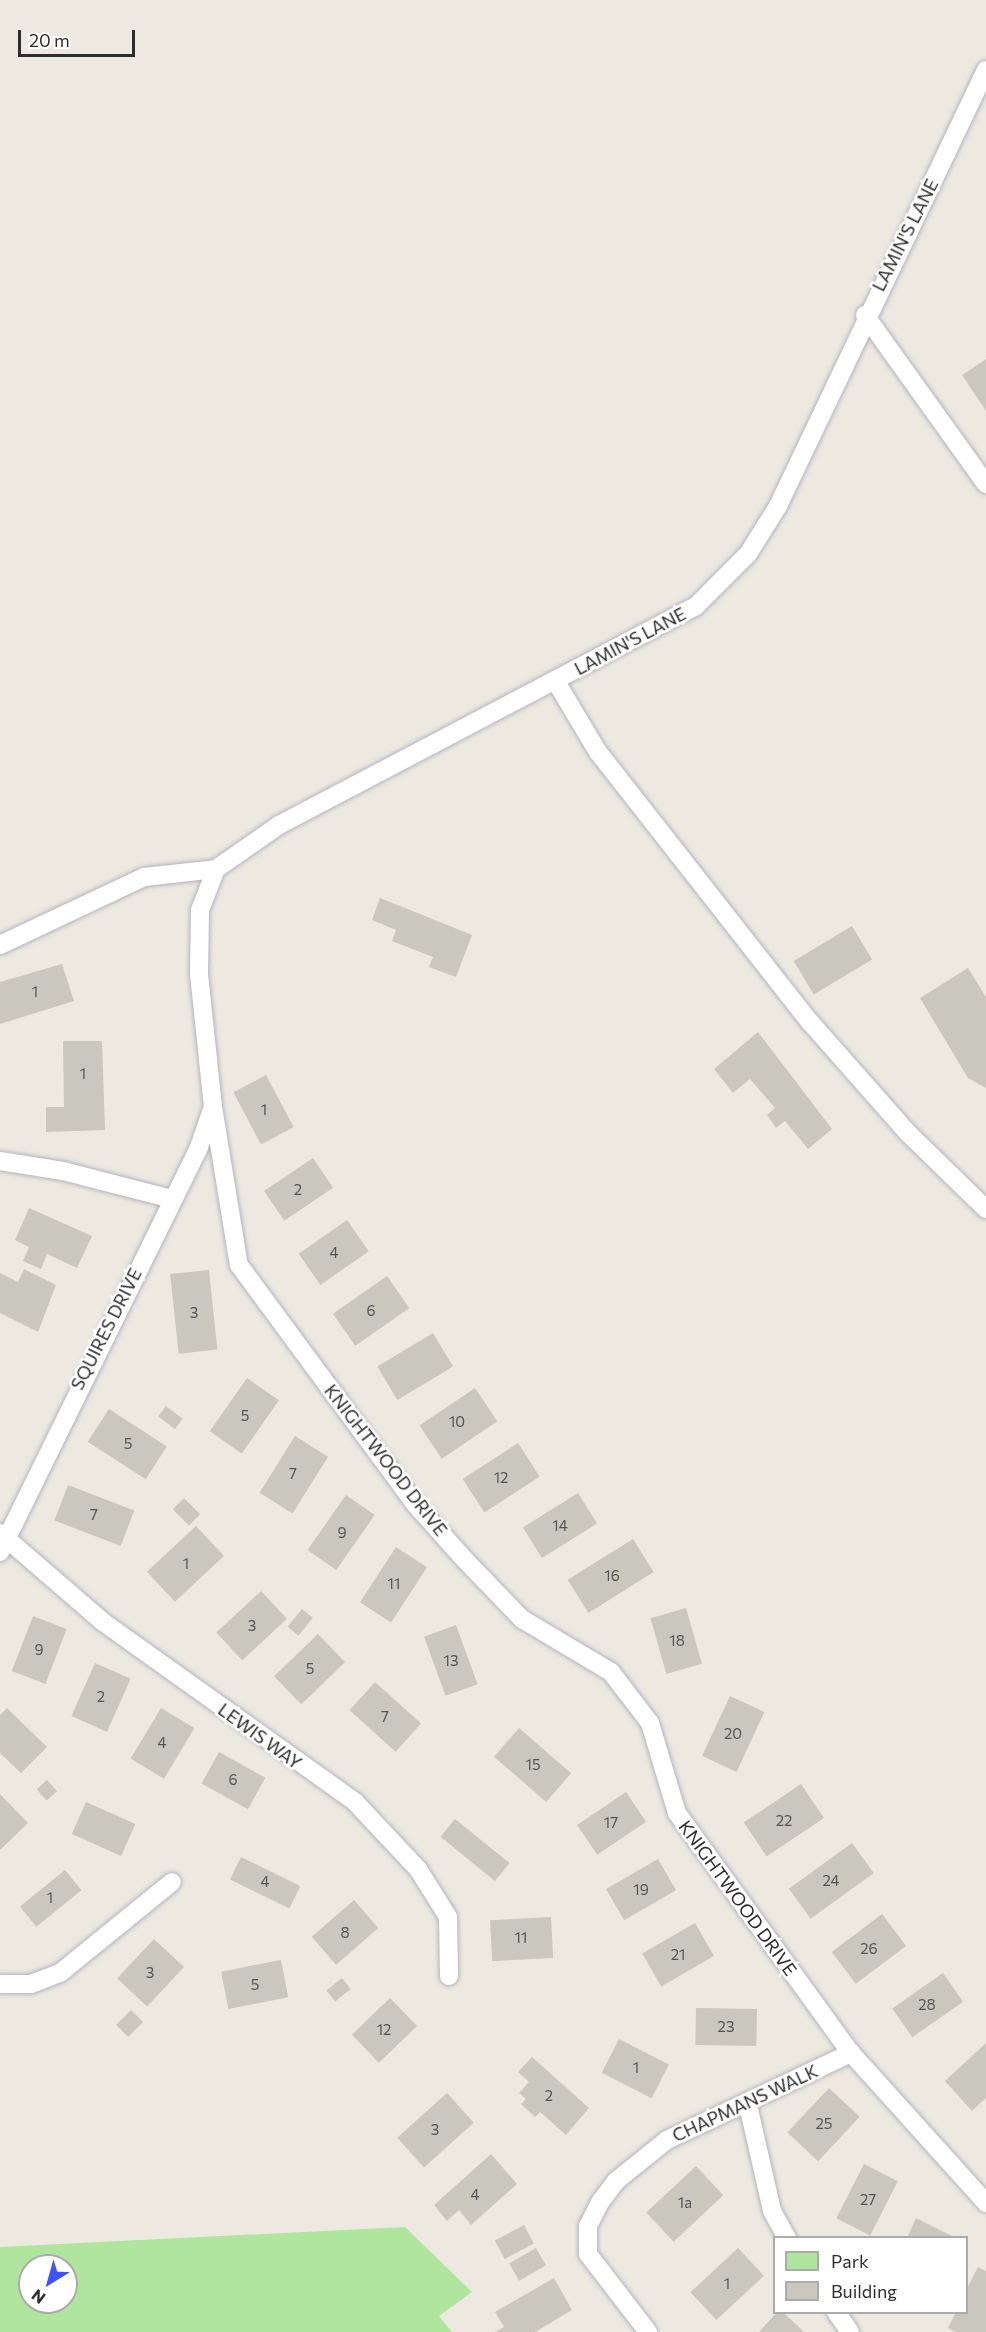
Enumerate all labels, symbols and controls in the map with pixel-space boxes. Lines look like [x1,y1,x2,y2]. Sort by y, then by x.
scale bar [21,18,138,56]
text: 20 m [29,29,70,51]
street label: LAMIN'S LANE [867,175,943,295]
street label: LAMIN'S LANE [571,603,689,679]
house number: 1 [32,983,38,1001]
house number: 1 [80,1065,86,1083]
house number: 1 [261,1101,267,1119]
house number: 2 [294,1181,302,1199]
house number: 4 [330,1244,338,1262]
street label: SQUIRES DRIVE [66,1265,146,1393]
house number: 6 [366,1302,376,1320]
house number: 3 [190,1304,198,1322]
street label: KNIGHTWOOD DRIVE [320,1380,452,1540]
house number: 5 [241,1407,249,1425]
house number: 10 [449,1413,465,1431]
house number: 5 [124,1435,132,1453]
house number: 7 [289,1465,297,1483]
house number: 12 [494,1469,508,1487]
house number: 7 [90,1506,98,1524]
house number: 14 [552,1517,568,1535]
house number: 9 [337,1524,347,1542]
house number: 1 [183,1555,189,1573]
house number: 16 [604,1567,620,1585]
house number: 11 [388,1575,400,1593]
house number: 3 [248,1617,256,1635]
house number: 18 [669,1632,685,1650]
house number: 9 [34,1641,44,1659]
house number: 13 [444,1652,458,1670]
house number: 5 [306,1660,314,1678]
house number: 2 [97,1688,105,1706]
street label: LEWIS WAY [214,1698,306,1774]
house number: 7 [381,1708,389,1726]
house number: 20 [724,1725,742,1743]
house number: 4 [158,1734,166,1752]
house number: 15 [525,1756,541,1774]
house number: 6 [228,1771,238,1789]
house number: 22 [776,1812,792,1830]
house number: 17 [604,1814,618,1832]
street label: KNIGHTWOOD DRIVE [674,1816,802,1980]
house number: 24 [822,1872,840,1890]
house number: 4 [261,1873,269,1891]
house number: 19 [633,1881,649,1899]
house number: 1 [47,1889,53,1907]
house number: 8 [340,1924,350,1942]
house number: 11 [515,1929,527,1947]
house number: 26 [860,1940,878,1958]
house number: 21 [671,1946,685,1964]
house number: 3 [146,1964,154,1982]
house number: 5 [251,1976,259,1994]
house number: 28 [918,1996,936,2014]
house number: 23 [718,2018,734,2036]
house number: 12 [377,2021,391,2039]
house number: 1 [633,2059,639,2077]
street label: CHAPMANS WALK [669,2060,821,2146]
house number: 2 [545,2087,553,2105]
house number: 25 [816,2115,832,2133]
house number: 3 [431,2121,439,2139]
house number: 4 [471,2186,479,2204]
house number: 27 [860,2191,876,2209]
house number: 1a [678,2194,692,2212]
legend [773,2236,968,2314]
text: Park [831,2250,869,2272]
north arrow [18,2254,78,2314]
house number: 1 [724,2275,730,2293]
text: Building [831,2280,897,2302]
text: N [28,2286,49,2308]

